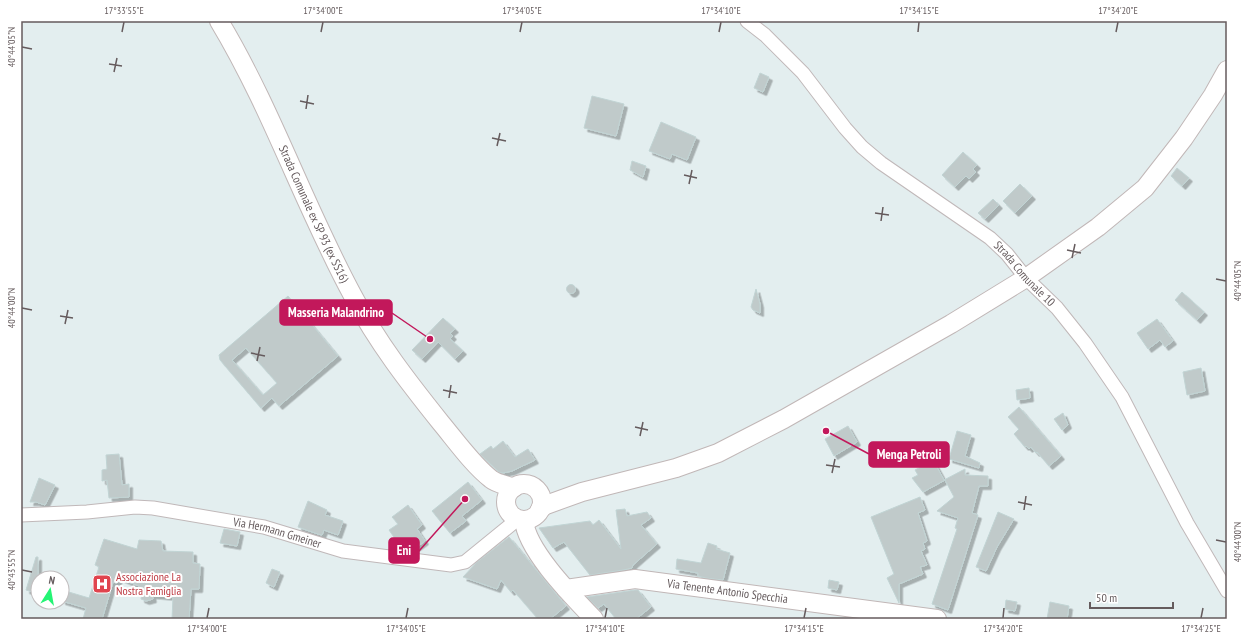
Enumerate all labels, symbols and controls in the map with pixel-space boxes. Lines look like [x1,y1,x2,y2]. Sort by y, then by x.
text: 17°33'55"E [104,4,144,17]
text: 17°34'00"E [303,4,343,17]
text: 17°34'05"E [502,4,542,17]
text: 17°34'10"E [701,4,741,17]
text: 17°34'15"E [899,4,939,17]
text: 17°34'20"E [1098,4,1138,17]
text: 40°44'05"N [5,27,18,67]
street label: Strada Comunale ex SP 93 (ex SS16) [276,143,353,285]
street label: Strada Comunale 10 [991,237,1059,309]
text: 40°44'05"N [1231,261,1244,301]
text: 40°44'00"N [5,288,18,328]
callout: Masseria Malandrino [280,300,392,325]
text: Masseria Malandrino [288,304,384,321]
callout: Menga Petroli [869,442,949,467]
text: Menga Petroli [877,446,941,463]
street label: Via Hermann Gmeiner [231,514,324,551]
text: 40°44'00"N [1231,522,1244,562]
callout: Eni [389,538,419,563]
text: Eni [397,542,411,559]
text: 40°43'55"N [5,550,18,590]
place label: Associazione La Nostra Famiglia [116,569,181,598]
north arrow [30,570,70,610]
text: N [48,573,56,588]
hospital icon: Associazione La Nostra Famiglia [91,573,113,595]
street label: Via Tenente Antonio Specchia [665,575,789,606]
scale bar [1090,584,1173,610]
text: 50 m [1096,590,1117,605]
text: 17°34'00"E [187,622,227,635]
text: 17°34'05"E [386,622,426,635]
text: 17°34'10"E [585,622,625,635]
text: 17°34'15"E [784,622,824,635]
text: 17°34'20"E [983,622,1023,635]
text: 17°34'25"E [1181,622,1221,635]

